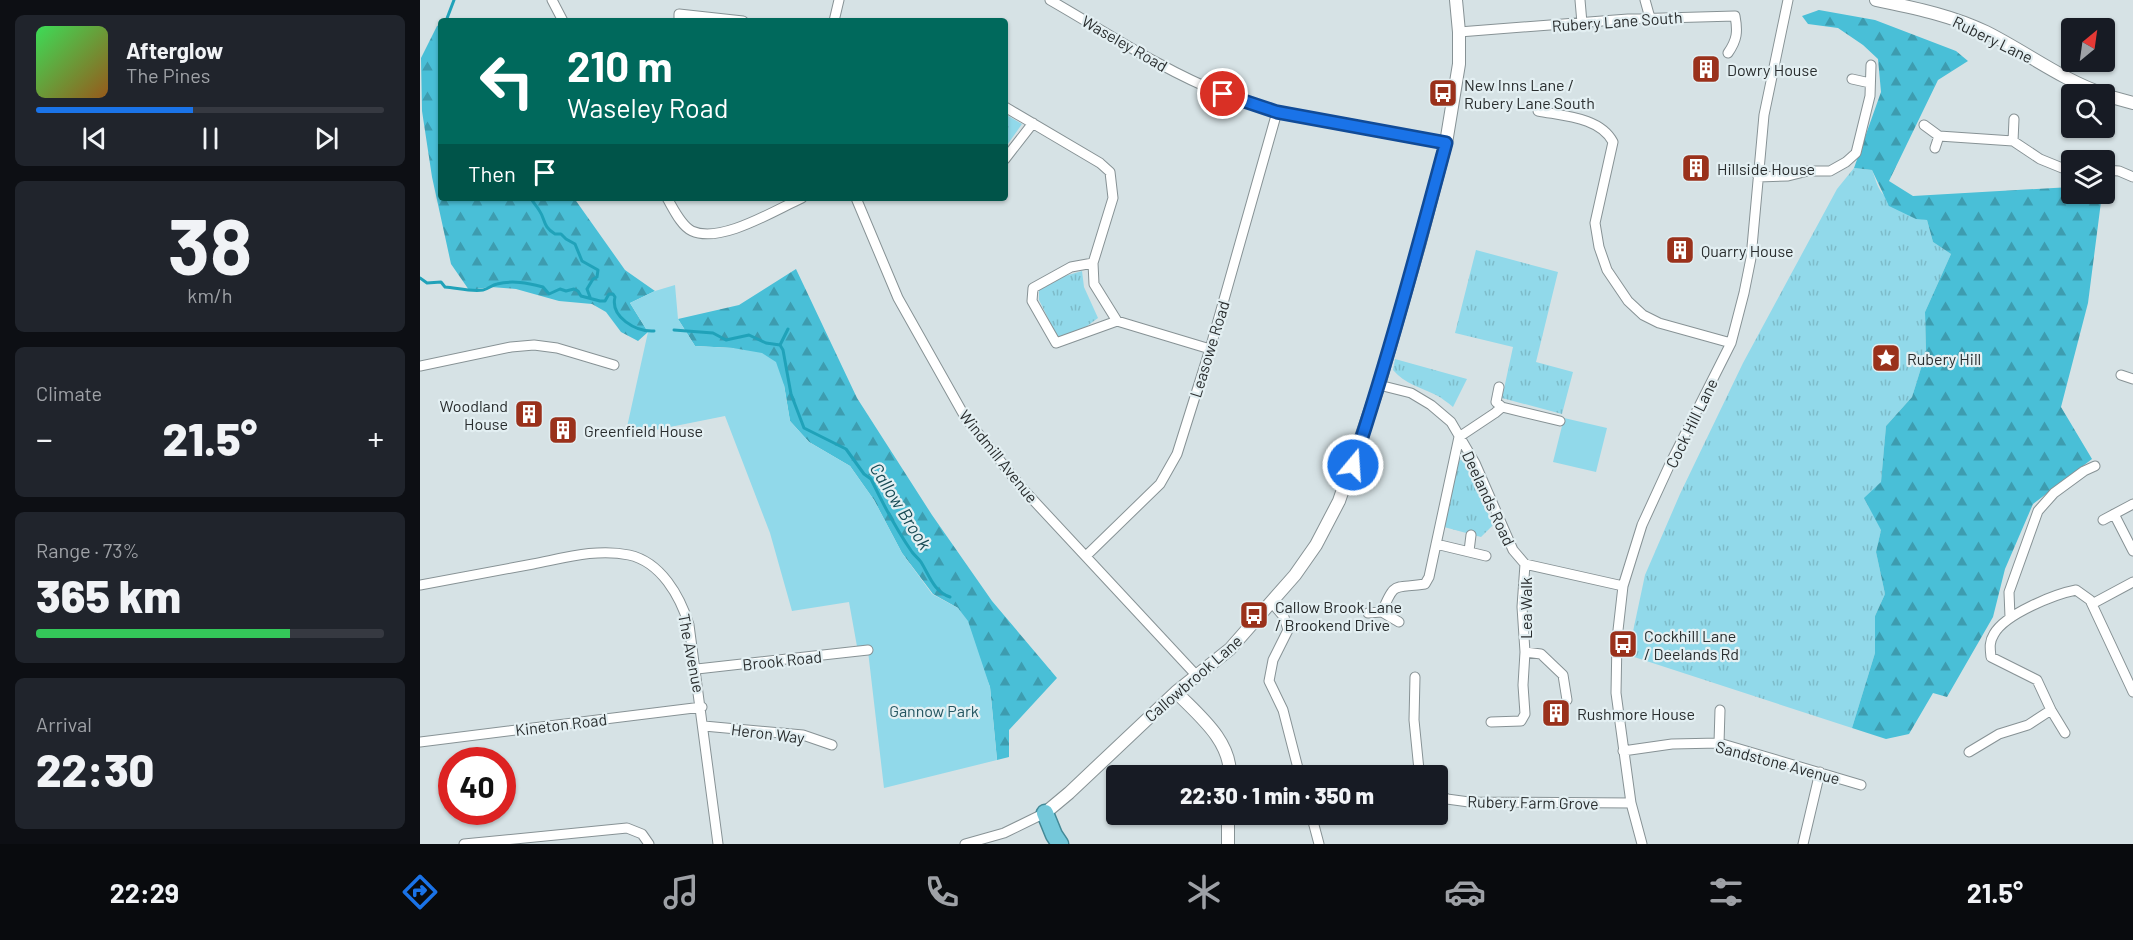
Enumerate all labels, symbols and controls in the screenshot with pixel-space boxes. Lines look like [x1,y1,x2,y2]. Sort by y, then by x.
street label: Rubery Lane South [1551,7,1683,35]
street label: Waseley Road [1079,11,1171,75]
street label: Rubery Lane [1950,11,2036,67]
north arrow [2061,18,2115,72]
map controls [2061,18,2115,204]
text: Afterglow [126,37,223,63]
text: 210 m [567,40,673,90]
icon: left [468,42,546,120]
building icon: Dowry House [1690,53,1722,85]
place label: Dowry House [1727,60,1818,79]
text: The Pines [126,63,210,87]
pin [1197,68,1248,119]
place label: New Inns Lane / Rubery Lane South [1464,75,1595,112]
icon: arrive [1206,77,1239,110]
bus stop icon: New Inns Lane / Rubery Lane South [1427,77,1459,109]
button: search [2061,84,2115,138]
text: Waseley Road [567,91,728,123]
icon: previous [78,122,111,155]
icon: pause [194,122,227,155]
icon: next [310,122,343,155]
button: layers [2061,150,2115,204]
building icon: Hillside House [1680,152,1712,184]
icon: arrive [528,156,561,189]
place label: Hillside House [1717,159,1815,178]
text: Then [468,160,516,186]
text: 38 [168,197,252,291]
building icon: Quarry House [1664,234,1696,266]
place label: Quarry House [1701,241,1794,260]
text: km/h [187,283,233,307]
street label: Leasowe Road [1185,298,1233,400]
place icon: Rubery Hill [1870,342,1902,374]
place label: Rubery Hill [1907,349,1981,368]
street label: Cock Hill Lane [1661,375,1721,471]
text: Climate [36,381,102,405]
place label: Woodland House [439,396,508,433]
building icon: Woodland House [513,398,545,430]
street label: Windmill Avenue [956,406,1042,506]
text: 21.5° [163,411,257,465]
building icon: Greenfield House [547,414,579,446]
text: − [36,418,53,458]
text: + [368,418,384,458]
place label: Greenfield House [584,421,703,440]
position arrow [1321,433,1385,497]
street label: Deelands Road [1459,448,1519,548]
water label: Callow Brook [866,459,936,554]
text: Range · 73% [36,538,140,562]
text: 365 km [36,568,181,622]
street label: Lea Walk [1516,577,1535,639]
place label: Callow Brook Lane / Brookend Drive [1275,597,1402,634]
bus stop icon: Callow Brook Lane / Brookend Drive [1238,599,1270,631]
street label: The Avenue [675,612,709,694]
place label: Cockhill Lane / Deelands Rd [1644,626,1739,663]
bus stop icon: Cockhill Lane / Deelands Rd [1607,628,1639,660]
street label: Callowbrook Lane [1141,631,1245,725]
street label: Brook Road [741,646,823,674]
building icon: Rushmore House [1540,697,1572,729]
park label: Gannow Park [889,701,979,720]
place label: Rushmore House [1577,704,1695,723]
street label: Kineton Road [514,709,608,739]
text: Arrival [36,712,92,736]
street label: Heron Way [730,719,807,747]
street label: Sandstone Avenue [1714,736,1842,788]
text: 22:30 [36,742,154,796]
speed limit sign: 40 [438,747,516,825]
text: 22:30 · 1 min · 350 m [1180,782,1374,808]
street label: Rubery Farm Grove [1467,791,1599,813]
icon: directions [399,871,441,913]
icon: music [660,871,702,913]
icon: phone [921,871,963,913]
icon: climate [1183,871,1225,913]
icon: car [1444,871,1486,913]
icon: filters [1705,871,1747,913]
text: 22:29 [110,876,179,908]
text: 21.5° [1967,876,2023,908]

